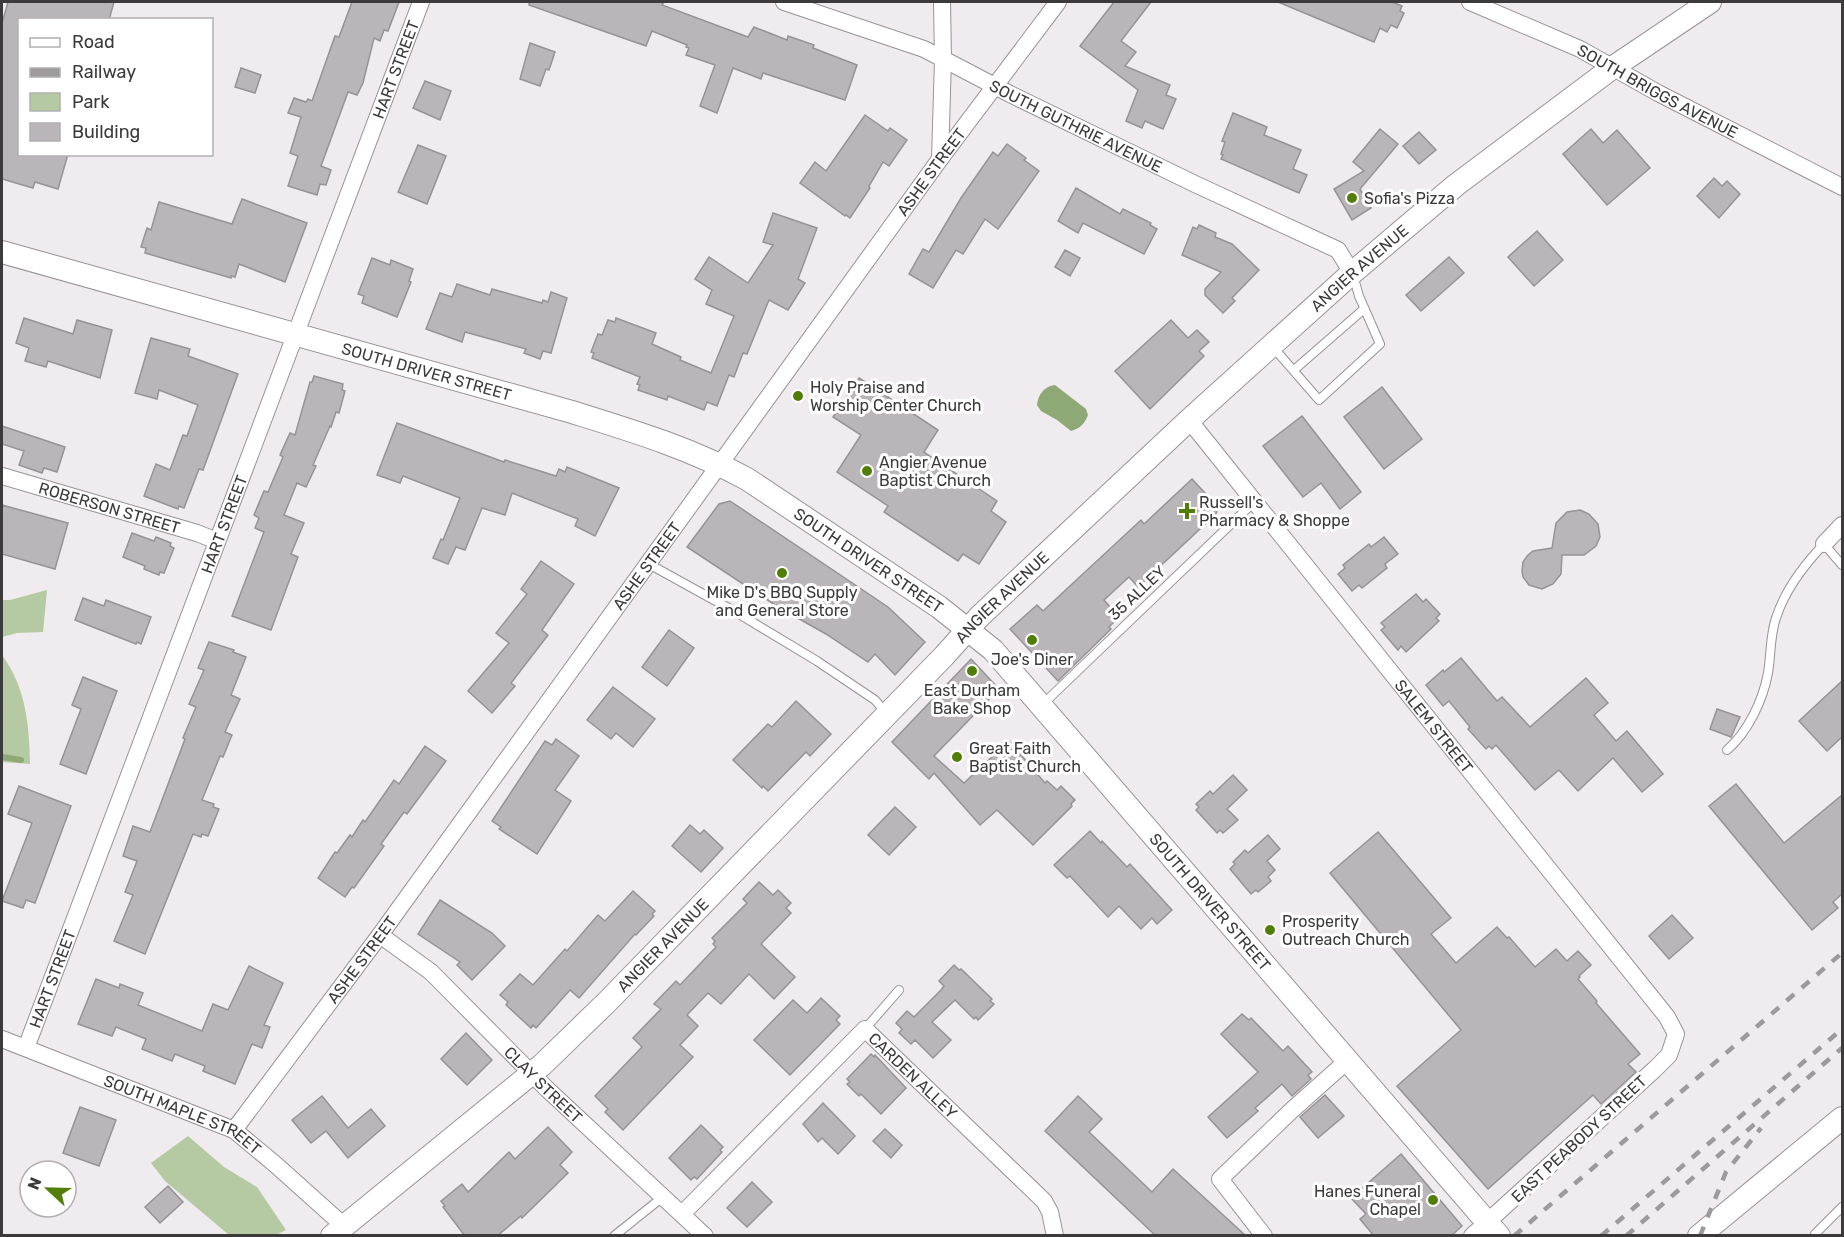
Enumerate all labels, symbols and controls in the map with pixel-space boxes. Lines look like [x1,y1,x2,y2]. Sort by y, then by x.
legend [18,18,213,156]
street label: HART STREET [368,18,423,121]
text: Road [72,31,115,53]
street label: SOUTH BRIGGS AVENUE [1574,40,1741,142]
text: Railway [72,61,136,83]
street label: SOUTH GUTHRIE AVENUE [986,76,1165,176]
text: Park [72,91,110,113]
text: Building [72,121,140,143]
street label: ASHE STREET [893,124,969,219]
place label: Sofia's Pizza [1364,189,1455,208]
marker: Sofia's Pizza [1345,191,1359,205]
street label: ANGIER AVENUE [1307,220,1412,315]
street label: SOUTH DRIVER STREET [340,338,514,404]
place label: Holy Praise and Worship Center Church [810,378,982,415]
marker: Holy Praise and Worship Center Church [791,389,805,403]
place label: Angier Avenue Baptist Church [879,453,991,490]
marker: Angier Avenue Baptist Church [860,464,874,478]
street label: HART STREET [197,472,251,576]
street label: ROBERSON STREET [37,478,182,537]
place label: Russell's Pharmacy & Shoppe [1199,493,1350,530]
street label: SOUTH DRIVER STREET [790,504,947,617]
marker: Russell's Pharmacy & Shoppe [1180,504,1194,518]
street label: ASHE STREET [608,518,685,613]
street label: ANGIER AVENUE [951,547,1052,647]
street label: 35 ALLEY [1104,562,1170,624]
marker: Mike D's BBQ Supply and General Store [775,566,789,580]
place label: Mike D's BBQ Supply and General Store [706,583,858,620]
marker: Joe's Diner [1025,633,1039,647]
place label: Joe's Diner [991,650,1073,669]
marker: East Durham Bake Shop [965,664,979,678]
street label: SALEM STREET [1391,676,1477,776]
place label: East Durham Bake Shop [924,681,1020,718]
place label: Great Faith Baptist Church [969,739,1081,776]
marker: Great Faith Baptist Church [950,750,964,764]
street label: SOUTH DRIVER STREET [1146,829,1275,974]
street label: ANGIER AVENUE [613,894,712,996]
street label: ASHE STREET [323,912,400,1007]
place label: Prosperity Outreach Church [1282,912,1409,949]
marker: Prosperity Outreach Church [1263,923,1277,937]
street label: HART STREET [25,927,79,1031]
street label: CARDEN ALLEY [865,1028,962,1122]
street label: CLAY STREET [501,1042,586,1127]
street label: SOUTH MAPLE STREET [101,1070,265,1158]
street label: EAST PEABODY STREET [1508,1071,1650,1207]
north arrow [18,1159,78,1219]
text: N [24,1175,46,1192]
place label: Hanes Funeral Chapel [1314,1182,1421,1219]
marker: Hanes Funeral Chapel [1426,1193,1440,1207]

